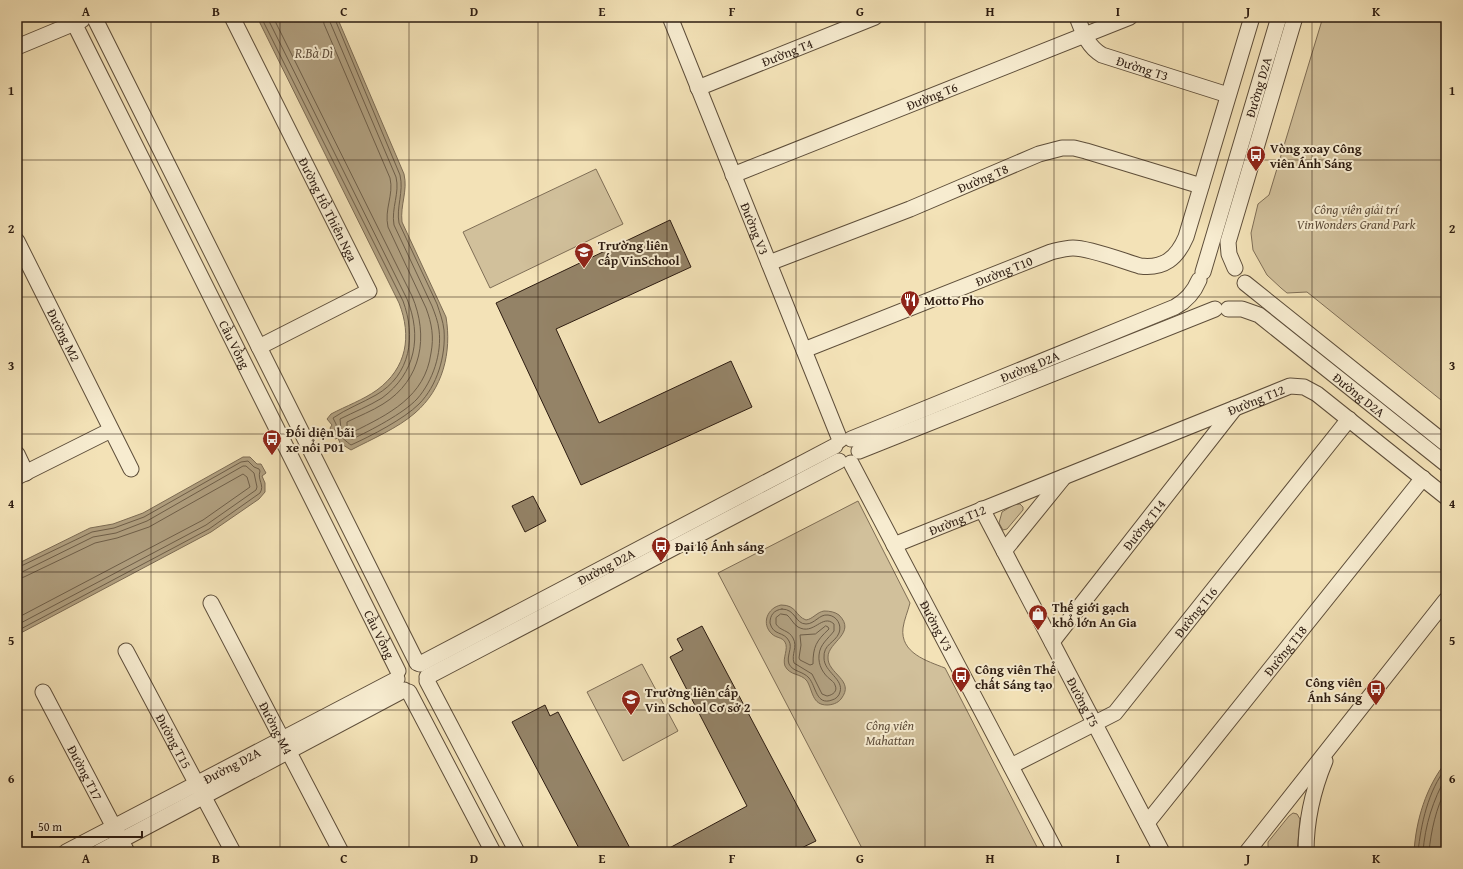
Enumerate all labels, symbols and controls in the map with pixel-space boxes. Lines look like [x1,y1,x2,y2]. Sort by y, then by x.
text: A [82,2,91,21]
text: B [212,2,220,21]
text: C [340,2,348,21]
text: D [470,2,478,21]
text: E [599,2,606,21]
text: F [729,2,736,21]
text: G [856,2,864,21]
text: H [985,2,995,21]
text: I [1116,2,1120,21]
text: J [1244,2,1251,21]
text: K [1372,2,1381,21]
street label: Đường T4 [759,33,816,71]
water label: R.Bà Dì [294,43,334,63]
street label: Đường T3 [1114,51,1171,85]
street label: Đường D2A [1240,54,1276,120]
street label: Đường T6 [903,77,960,115]
text: 1 [8,81,14,100]
text: 1 [1449,81,1455,100]
place label: Vòng xoay Công viên Ánh Sáng [1270,139,1362,173]
bus stop icon: Vòng xoay Công viên Ánh Sáng [1245,144,1267,172]
street label: Đường Hồ Thiên Nga [294,154,362,265]
street label: Đường T8 [954,159,1011,197]
street label: Đường V3 [736,200,774,258]
park label: Công viên giải trí VinWonders Grand Park [1296,200,1416,234]
text: 2 [8,219,15,238]
text: 2 [1449,219,1456,238]
place label: Trường liên cấp VinSchool [598,236,680,270]
school or university icon: Trường liên cấp VinSchool [573,241,595,269]
street label: Đường T10 [973,251,1035,291]
restaurant icon: Motto Pho [899,289,921,317]
place label: Motto Pho [924,291,984,310]
street label: Đường M2 [43,305,85,365]
street label: Cầu Vồng [215,317,255,372]
street label: Đường D2A [997,346,1062,387]
text: 3 [8,356,14,375]
text: 3 [1449,356,1455,375]
street label: Đường D2A [1329,368,1389,422]
street label: Đường T12 [1225,380,1287,420]
place label: Đối diện bãi xe nổi P01 [286,423,355,457]
bus stop icon: Đối diện bãi xe nổi P01 [261,428,283,456]
text: 4 [8,494,15,513]
text: 4 [1449,494,1456,513]
street label: Đường T14 [1118,495,1170,554]
street label: Đường T12 [926,500,988,540]
bus stop icon: Đại lộ Ánh sáng [650,535,672,563]
place label: Đại lộ Ánh sáng [675,537,764,556]
street label: Đường D2A [574,543,638,589]
street label: Đường T16 [1169,583,1222,641]
street label: Đường V3 [916,597,958,654]
place label: Thế giới gạch khổ lớn An Gia [1052,598,1137,632]
shop icon: Thế giới gạch khổ lớn An Gia [1027,603,1049,631]
street label: Cầu Vồng [359,607,400,662]
street label: Đường T18 [1259,621,1311,680]
text: 5 [8,631,15,650]
text: 5 [1449,631,1456,650]
place label: Công viên Thể chất Sáng tạo [975,660,1056,694]
bus stop icon: Công viên Thể chất Sáng tạo [950,665,972,693]
place label: Công viên Ánh Sáng [1306,673,1362,707]
street label: Đường T5 [1062,674,1104,730]
bus stop icon: Công viên Ánh Sáng [1365,678,1387,706]
place label: Trường liên cấp Vin School Cơ sở 2 [645,683,751,717]
school or university icon: Trường liên cấp Vin School Cơ sở 2 [620,688,642,716]
street label: Đường M4 [255,698,298,758]
street label: Đường T15 [151,710,196,772]
park label: Công viên Mahattan [865,716,915,750]
street label: Đường T17 [63,742,108,803]
street label: Đường D2A [200,743,264,788]
text: 6 [8,769,15,788]
text: 6 [1449,769,1456,788]
scale bar [32,813,142,839]
text: 50 m [38,818,62,835]
text: A [82,849,91,868]
text: B [212,849,220,868]
text: C [340,849,348,868]
text: D [470,849,478,868]
text: E [599,849,606,868]
text: F [729,849,736,868]
text: G [856,849,864,868]
text: H [985,849,995,868]
text: I [1116,849,1120,868]
text: J [1244,849,1251,868]
text: K [1372,849,1381,868]

